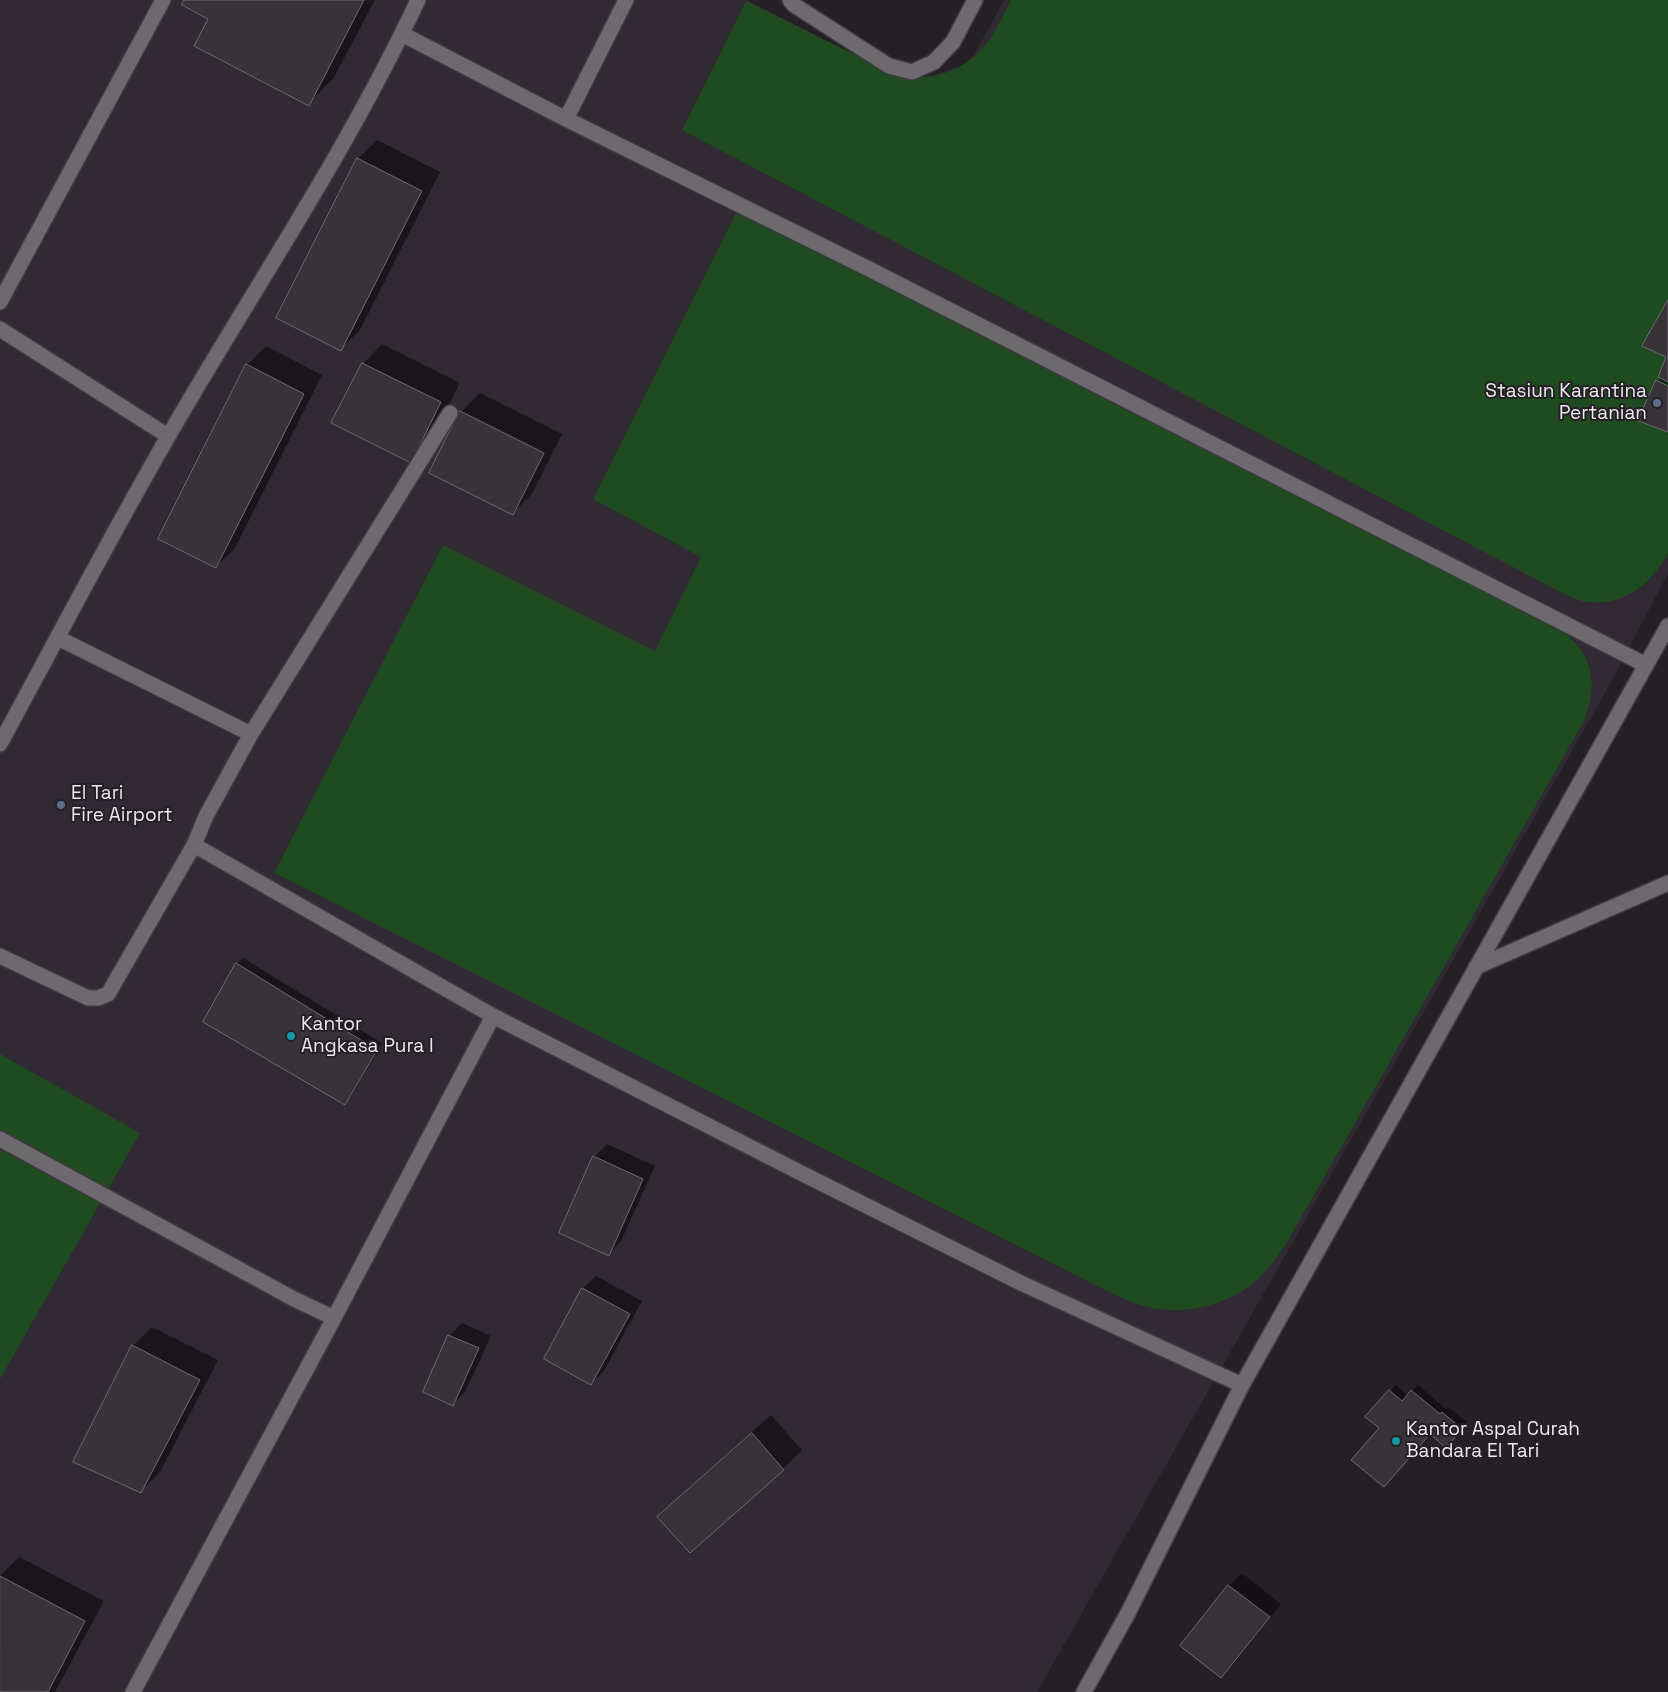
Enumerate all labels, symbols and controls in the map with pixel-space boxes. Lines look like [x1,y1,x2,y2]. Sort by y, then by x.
place label: Stasiun Karantina Pertanian [1485,381,1647,425]
marker: Stasiun Karantina Pertanian [1651,397,1663,409]
place label: El Tari Fire Airport [71,783,173,827]
marker: El Tari Fire Airport [55,799,67,811]
place label: Kantor Angkasa Pura I [301,1014,434,1058]
marker: Kantor Angkasa Pura I [285,1030,297,1042]
place label: Kantor Aspal Curah Bandara El Tari [1406,1419,1580,1463]
marker: Kantor Aspal Curah Bandara El Tari [1390,1435,1402,1447]

